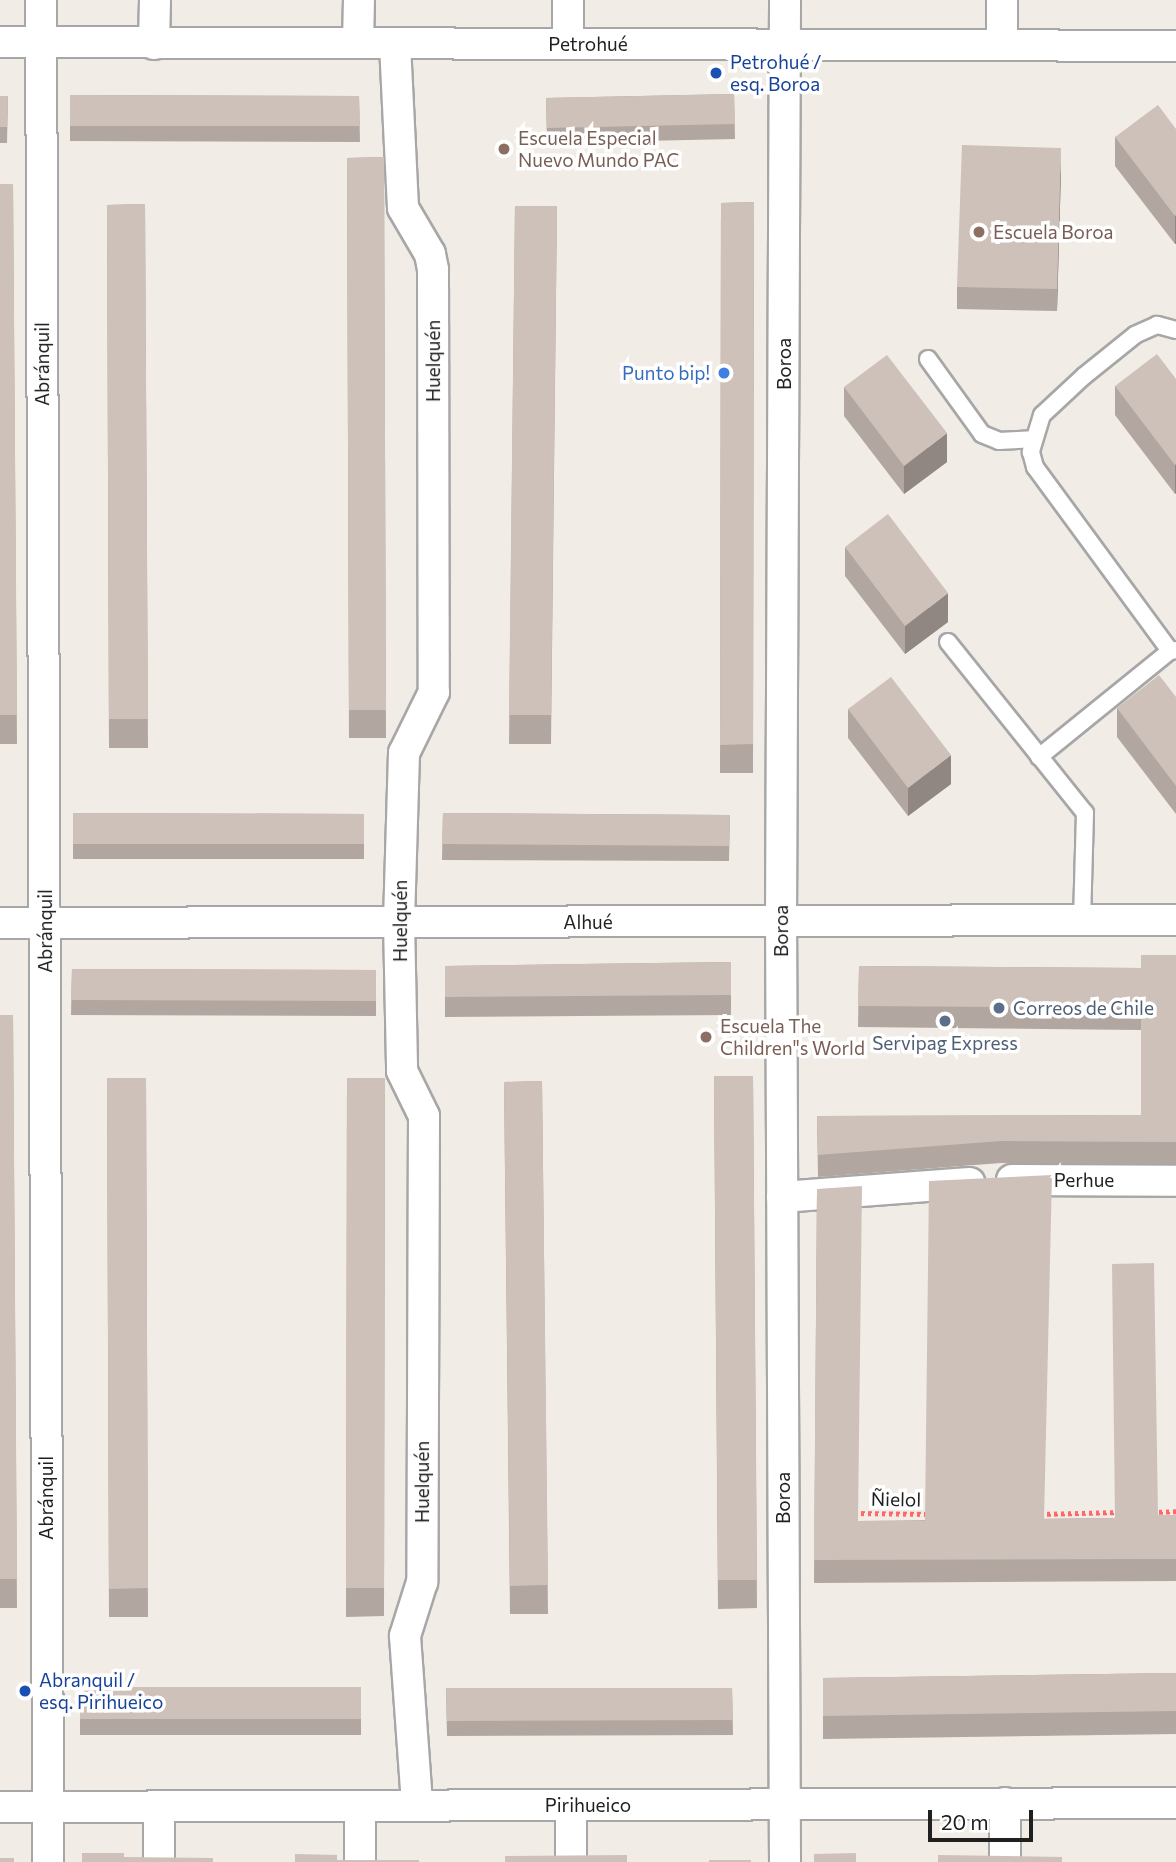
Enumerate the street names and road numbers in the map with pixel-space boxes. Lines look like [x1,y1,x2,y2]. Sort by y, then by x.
street label: Petrohué [548,33,628,55]
street label: Huelquén [422,320,444,402]
street label: Abránquil [31,322,53,406]
street label: Boroa [773,338,795,390]
street label: Huelquén [389,880,411,962]
street label: Abránquil [34,889,56,973]
street label: Boroa [770,905,792,957]
street label: Alhué [563,911,613,933]
street label: Perhue [1054,1169,1114,1191]
street label: Huelquén [411,1441,433,1523]
street label: Abránquil [35,1456,57,1540]
street label: Boroa [772,1472,794,1524]
street label: Ñielol [871,1487,921,1511]
street label: Pirihueico [545,1794,631,1816]

